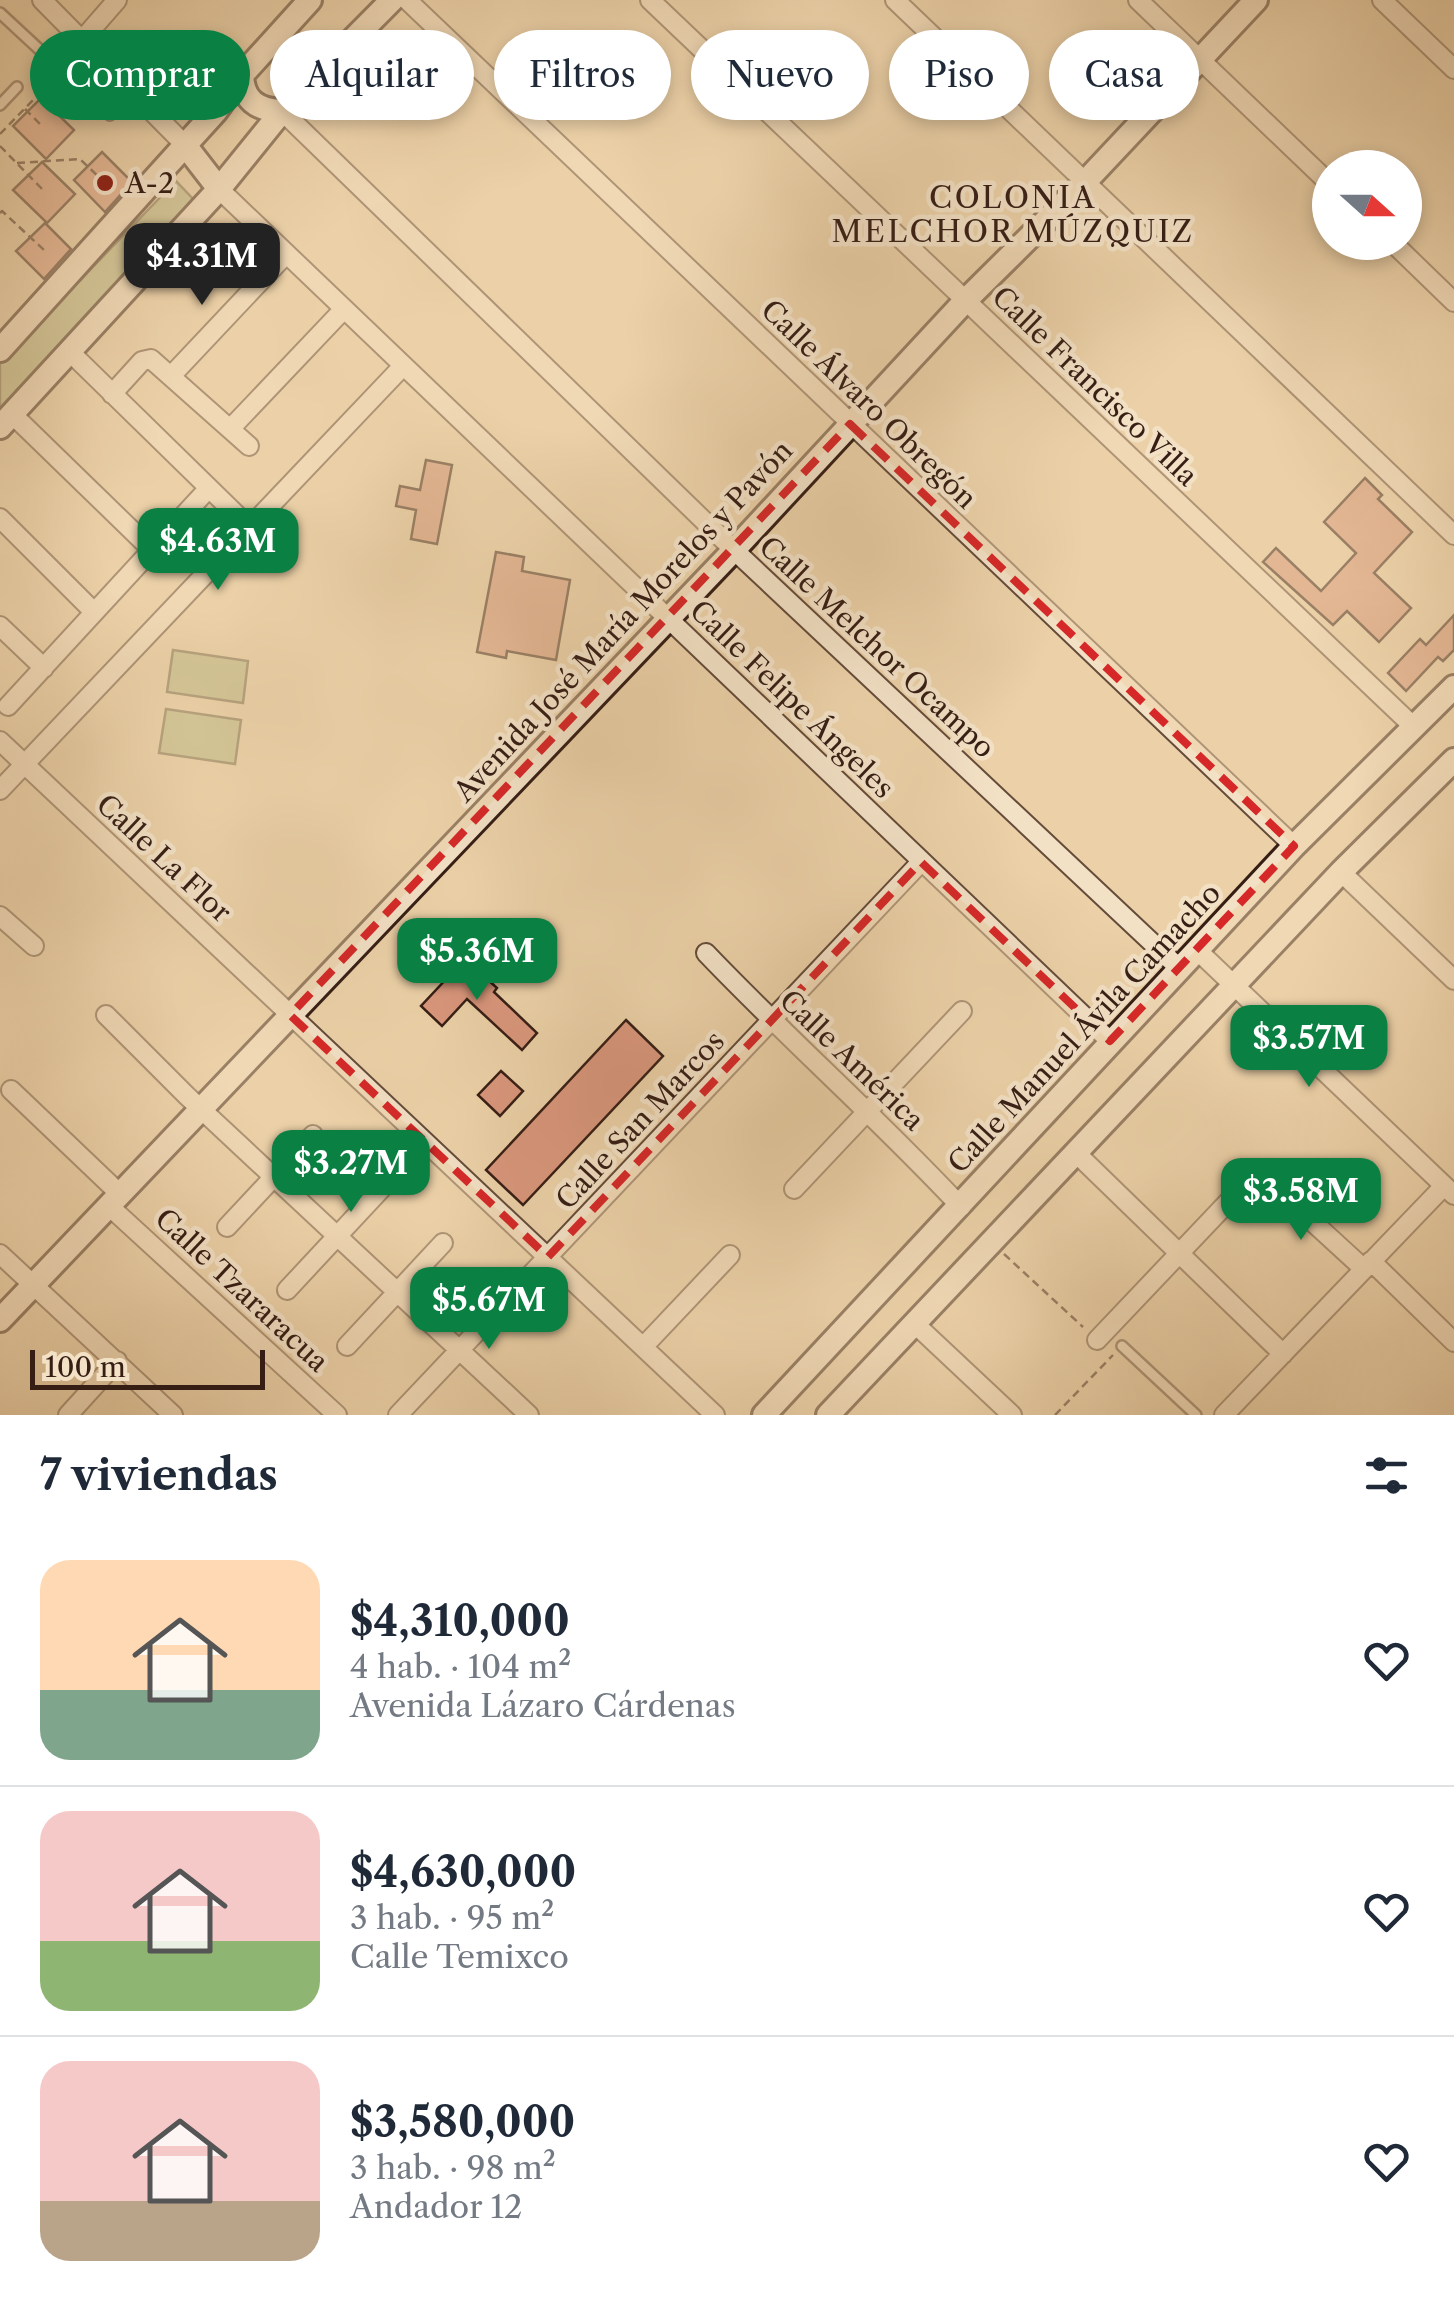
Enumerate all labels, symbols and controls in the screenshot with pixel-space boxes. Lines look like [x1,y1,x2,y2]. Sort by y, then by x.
chip: Comprar [30,30,250,120]
chip: Alquilar [270,30,474,120]
chip: Filtros [494,30,671,120]
chip: Nuevo [691,30,869,120]
chip: Piso [889,30,1029,120]
chip: Casa [1049,30,1199,120]
north arrow [1312,150,1422,260]
map controls [1312,150,1422,260]
place label: A-2 [124,166,174,200]
marker: A-2 [94,172,116,194]
district label: COLONIA MELCHOR MÚZQUIZ [831,179,1195,250]
pin: $4.31M [121,223,283,308]
text: $4.31M [146,236,258,275]
street label: Calle Francisco Villa [985,279,1205,493]
street label: Calle Álvaro Obregón [754,293,984,515]
street label: Avenida José María Morelos y Pavón [446,434,799,809]
pin: $4.63M [137,508,299,593]
text: $4.63M [160,521,276,560]
street label: Calle Melchor Ocampo [752,529,1002,765]
street label: Calle Felipe Ángeles [683,593,901,805]
street label: Calle La Flor [90,787,239,929]
street label: Calle Manuel Ávila Camacho [941,876,1227,1180]
pin: $5.36M [396,918,558,1003]
text: $5.36M [419,931,535,970]
street label: Calle América [773,983,931,1137]
pin: $3.57M [1228,1005,1390,1090]
text: $3.57M [1252,1018,1366,1057]
street label: Calle San Marcos [549,1024,731,1216]
pin: $3.27M [270,1130,432,1215]
text: $3.27M [294,1143,408,1182]
pin: $3.58M [1220,1158,1382,1243]
text: $3.58M [1243,1171,1359,1210]
street label: Calle Tzararacua [149,1201,336,1379]
pin: $5.67M [408,1267,570,1352]
text: $5.67M [432,1280,546,1319]
scale bar [30,1345,265,1390]
text: 100 m [45,1350,126,1384]
icon: filters [1359,1448,1414,1503]
text: 7 viviendas [40,1449,278,1501]
text: $4,310,000 [350,1595,570,1647]
icon: home [120,1600,240,1720]
icon: heart [1359,1633,1414,1688]
text: 4 hab. · 104 m² [350,1647,571,1686]
text: Avenida Lázaro Cárdenas [350,1686,736,1725]
text: $4,630,000 [350,1846,576,1898]
icon: home [120,1851,240,1971]
icon: heart [1359,1884,1414,1939]
text: 3 hab. · 95 m² [350,1898,554,1937]
text: Calle Temixco [350,1937,569,1976]
text: $3,580,000 [350,2096,575,2148]
icon: home [120,2101,240,2221]
icon: heart [1359,2134,1414,2189]
text: 3 hab. · 98 m² [350,2148,556,2187]
text: Andador 12 [350,2187,522,2226]

